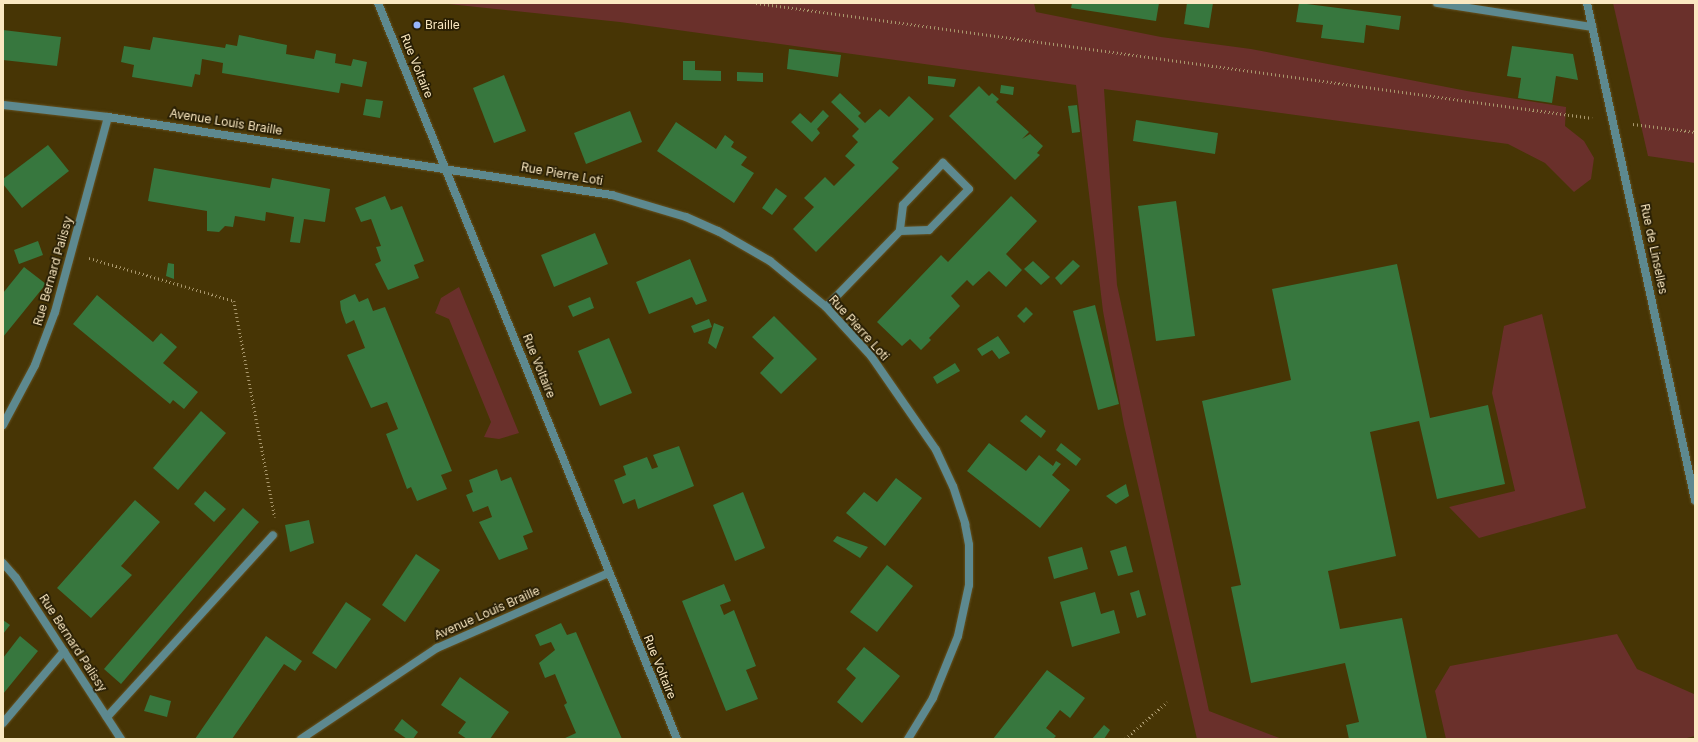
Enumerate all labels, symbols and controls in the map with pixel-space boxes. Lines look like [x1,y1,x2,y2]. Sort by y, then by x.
place label: Braille [425,18,460,32]
marker: Braille [412,20,422,30]
street label: Rue Voltaire [398,32,436,100]
street label: Avenue Louis Braille [169,106,283,138]
street label: Rue Pierre Loti [520,160,604,188]
street label: Rue de Linselles [1637,202,1671,296]
street label: Rue Bernard Palissy [30,215,76,327]
street label: Rue Pierre Loti [826,292,892,364]
street label: Rue Voltaire [520,332,558,400]
street label: Avenue Louis Braille [432,583,542,643]
street label: Rue Bernard Palissy [36,592,110,694]
street label: Rue Voltaire [641,633,679,701]

